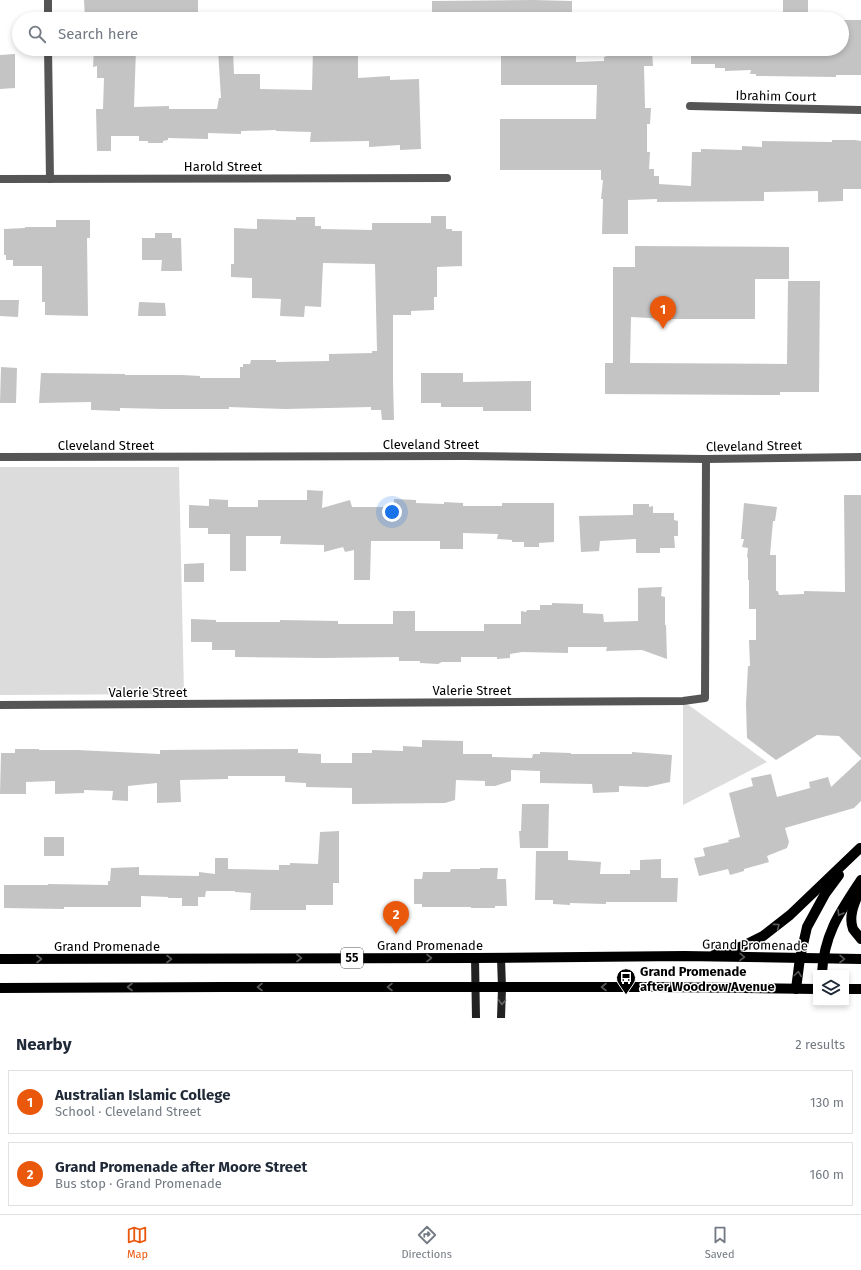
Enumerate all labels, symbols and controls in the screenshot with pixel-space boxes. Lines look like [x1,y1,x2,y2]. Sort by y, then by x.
search box [12,12,849,56]
icon: search [26,23,48,45]
text: Search here [58,25,138,43]
street label: Ibrahim Court [735,88,817,104]
street label: Harold Street [184,159,262,174]
pin: 1 [650,296,676,329]
street label: Cleveland Street [383,437,479,452]
street label: Cleveland Street [58,438,154,453]
street label: Cleveland Street [706,438,803,454]
your location [382,502,402,522]
street label: Valerie Street [433,683,512,698]
street label: Valerie Street [109,685,188,700]
pin: 2 [383,901,409,934]
one-way arrow [837,909,844,916]
one-way arrow [773,924,780,931]
street label: Grand Promenade [702,937,808,953]
street label: Grand Promenade [377,938,483,953]
street label: Grand Promenade [54,939,160,954]
road number: 55 [341,948,363,968]
one-way arrow [739,953,745,961]
one-way arrow [296,954,302,962]
one-way arrow [426,954,432,962]
one-way arrow [36,955,42,963]
one-way arrow [166,955,172,963]
one-way arrow [839,955,845,963]
place label: Grand Promenade after Woodrow Avenue [640,964,775,994]
bus stop icon: Grand Promenade after Woodrow Avenue [615,967,637,995]
map controls [813,970,849,1006]
button: layers [813,970,849,1006]
one-way arrow [793,971,802,977]
one-way arrow [127,983,133,992]
one-way arrow [257,983,263,991]
one-way arrow [387,983,393,991]
one-way arrow [601,983,607,991]
one-way arrow [497,999,506,1005]
text: Nearby [16,1034,71,1055]
text: 2 results [795,1037,845,1052]
text: Australian Islamic College [55,1086,230,1104]
text: 1 [27,1095,33,1110]
text: 130 m [810,1095,844,1110]
text: School · Cleveland Street [55,1104,201,1119]
text: Grand Promenade after Moore Street [55,1158,307,1176]
text: 2 [27,1167,33,1182]
text: 160 m [810,1167,844,1182]
text: Bus stop · Grand Promenade [55,1176,222,1191]
tab: Map [126,1224,148,1261]
tab: Directions [401,1224,452,1261]
tab: Saved [705,1224,735,1261]

